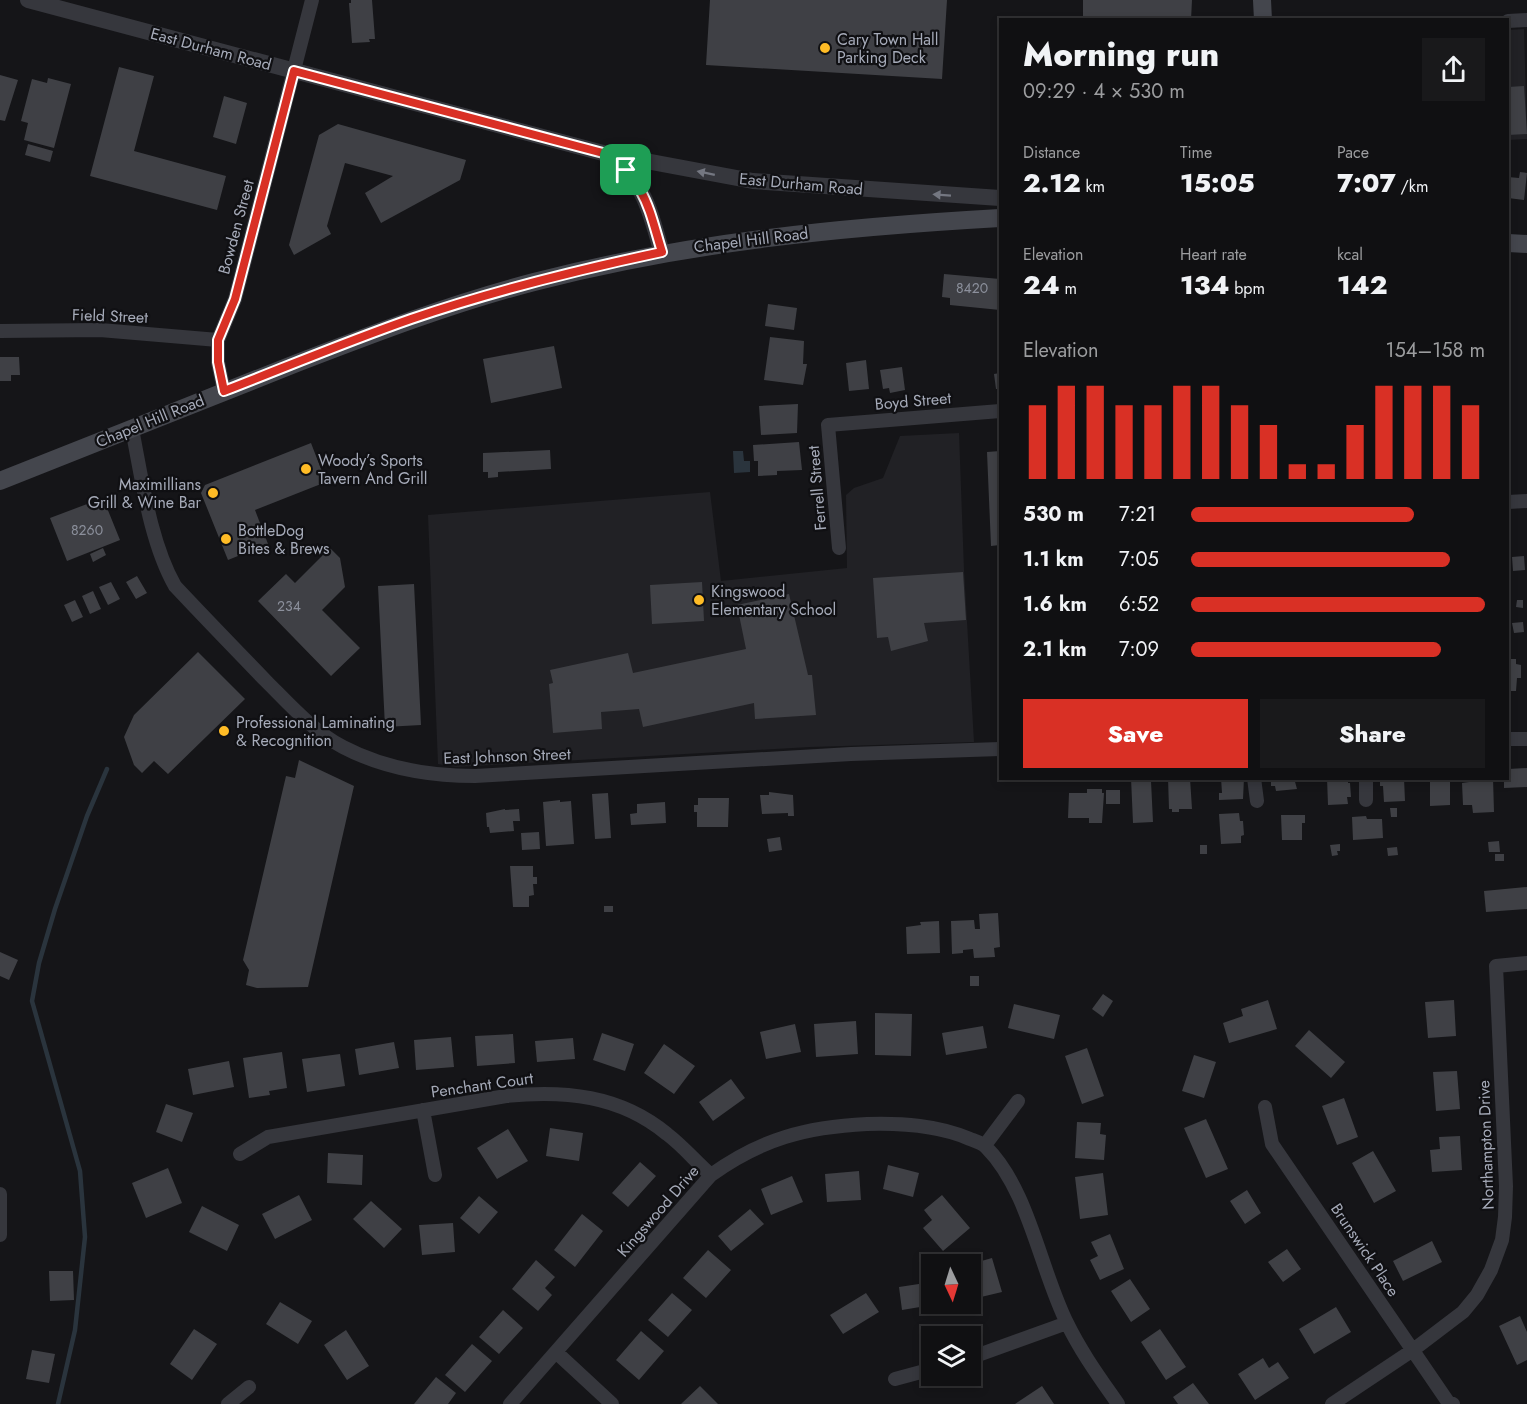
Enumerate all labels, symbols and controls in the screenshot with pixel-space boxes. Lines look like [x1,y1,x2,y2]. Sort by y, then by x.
street label: East Durham Road [148,22,274,76]
place label: Cary Town Hall Parking Deck [837,28,938,69]
text: Morning run [1023,31,1219,78]
button: share [1422,38,1485,101]
marker: Cary Town Hall Parking Deck [818,41,832,55]
text: 09:29 · 4 × 530 m [1023,77,1185,106]
text: Distance [1023,141,1080,164]
text: Time [1180,141,1212,164]
text: Pace [1337,141,1369,164]
pin [600,144,651,195]
icon: arrive [609,153,642,186]
text: 2.12 [1023,164,1081,202]
text: 15:05 [1180,164,1255,202]
text: 7:07 [1337,164,1396,202]
street label: East Durham Road [738,167,864,201]
one-way arrow [697,168,716,177]
text: km [1081,175,1105,198]
text: /km [1396,175,1428,198]
street label: Bowden Street [212,177,260,277]
one-way arrow [933,191,952,200]
street label: Chapel Hill Road [692,222,810,258]
text: Elevation [1023,243,1083,266]
text: Heart rate [1180,243,1247,266]
text: kcal [1337,243,1363,266]
text: 24 [1023,266,1060,304]
text: 134 [1180,266,1229,304]
text: 142 [1337,266,1387,304]
text: m [1060,277,1077,300]
text: bpm [1229,277,1265,300]
house number: 8420 [956,278,988,298]
street label: Field Street [72,303,149,329]
text: Elevation [1023,336,1098,365]
text: 154–158 m [1385,336,1485,365]
street label: Boyd Street [874,386,952,416]
street label: Chapel Hill Road [92,389,208,453]
street label: Ferrell Street [802,444,832,531]
place label: Woody’s Sports Tavern And Grill [318,449,427,490]
marker: Woody’s Sports Tavern And Grill [299,462,313,476]
place label: Maximillians Grill & Wine Bar [88,473,201,514]
marker: Maximillians Grill & Wine Bar [206,486,220,500]
text: 530 m [1023,500,1084,529]
text: 7:21 [1119,500,1156,529]
place label: BottleDog Bites & Brews [238,519,330,560]
house number: 8260 [71,520,103,540]
marker: BottleDog Bites & Brews [219,532,233,546]
text: 1.1 km [1023,545,1084,574]
text: 7:05 [1119,545,1159,574]
place label: Kingswood Elementary School [711,580,836,621]
text: 1.6 km [1023,590,1087,619]
text: 6:52 [1119,590,1159,619]
marker: Kingswood Elementary School [692,593,706,607]
house number: 234 [277,596,301,616]
text: 2.1 km [1023,635,1087,664]
text: 7:09 [1119,635,1159,664]
button: Save [1023,699,1248,768]
button: Share [1260,699,1485,768]
place label: Professional Laminating & Recognition [236,711,395,752]
marker: Professional Laminating & Recognition [217,724,231,738]
street label: East Johnson Street [443,742,571,770]
street label: Penchant Court [429,1066,535,1104]
street label: Northampton Drive [1472,1080,1500,1210]
street label: Kingswood Drive [612,1160,704,1262]
street label: Brunswick Place [1325,1199,1405,1301]
north arrow [921,1254,981,1314]
map controls [921,1254,981,1386]
button: layers [921,1326,981,1386]

